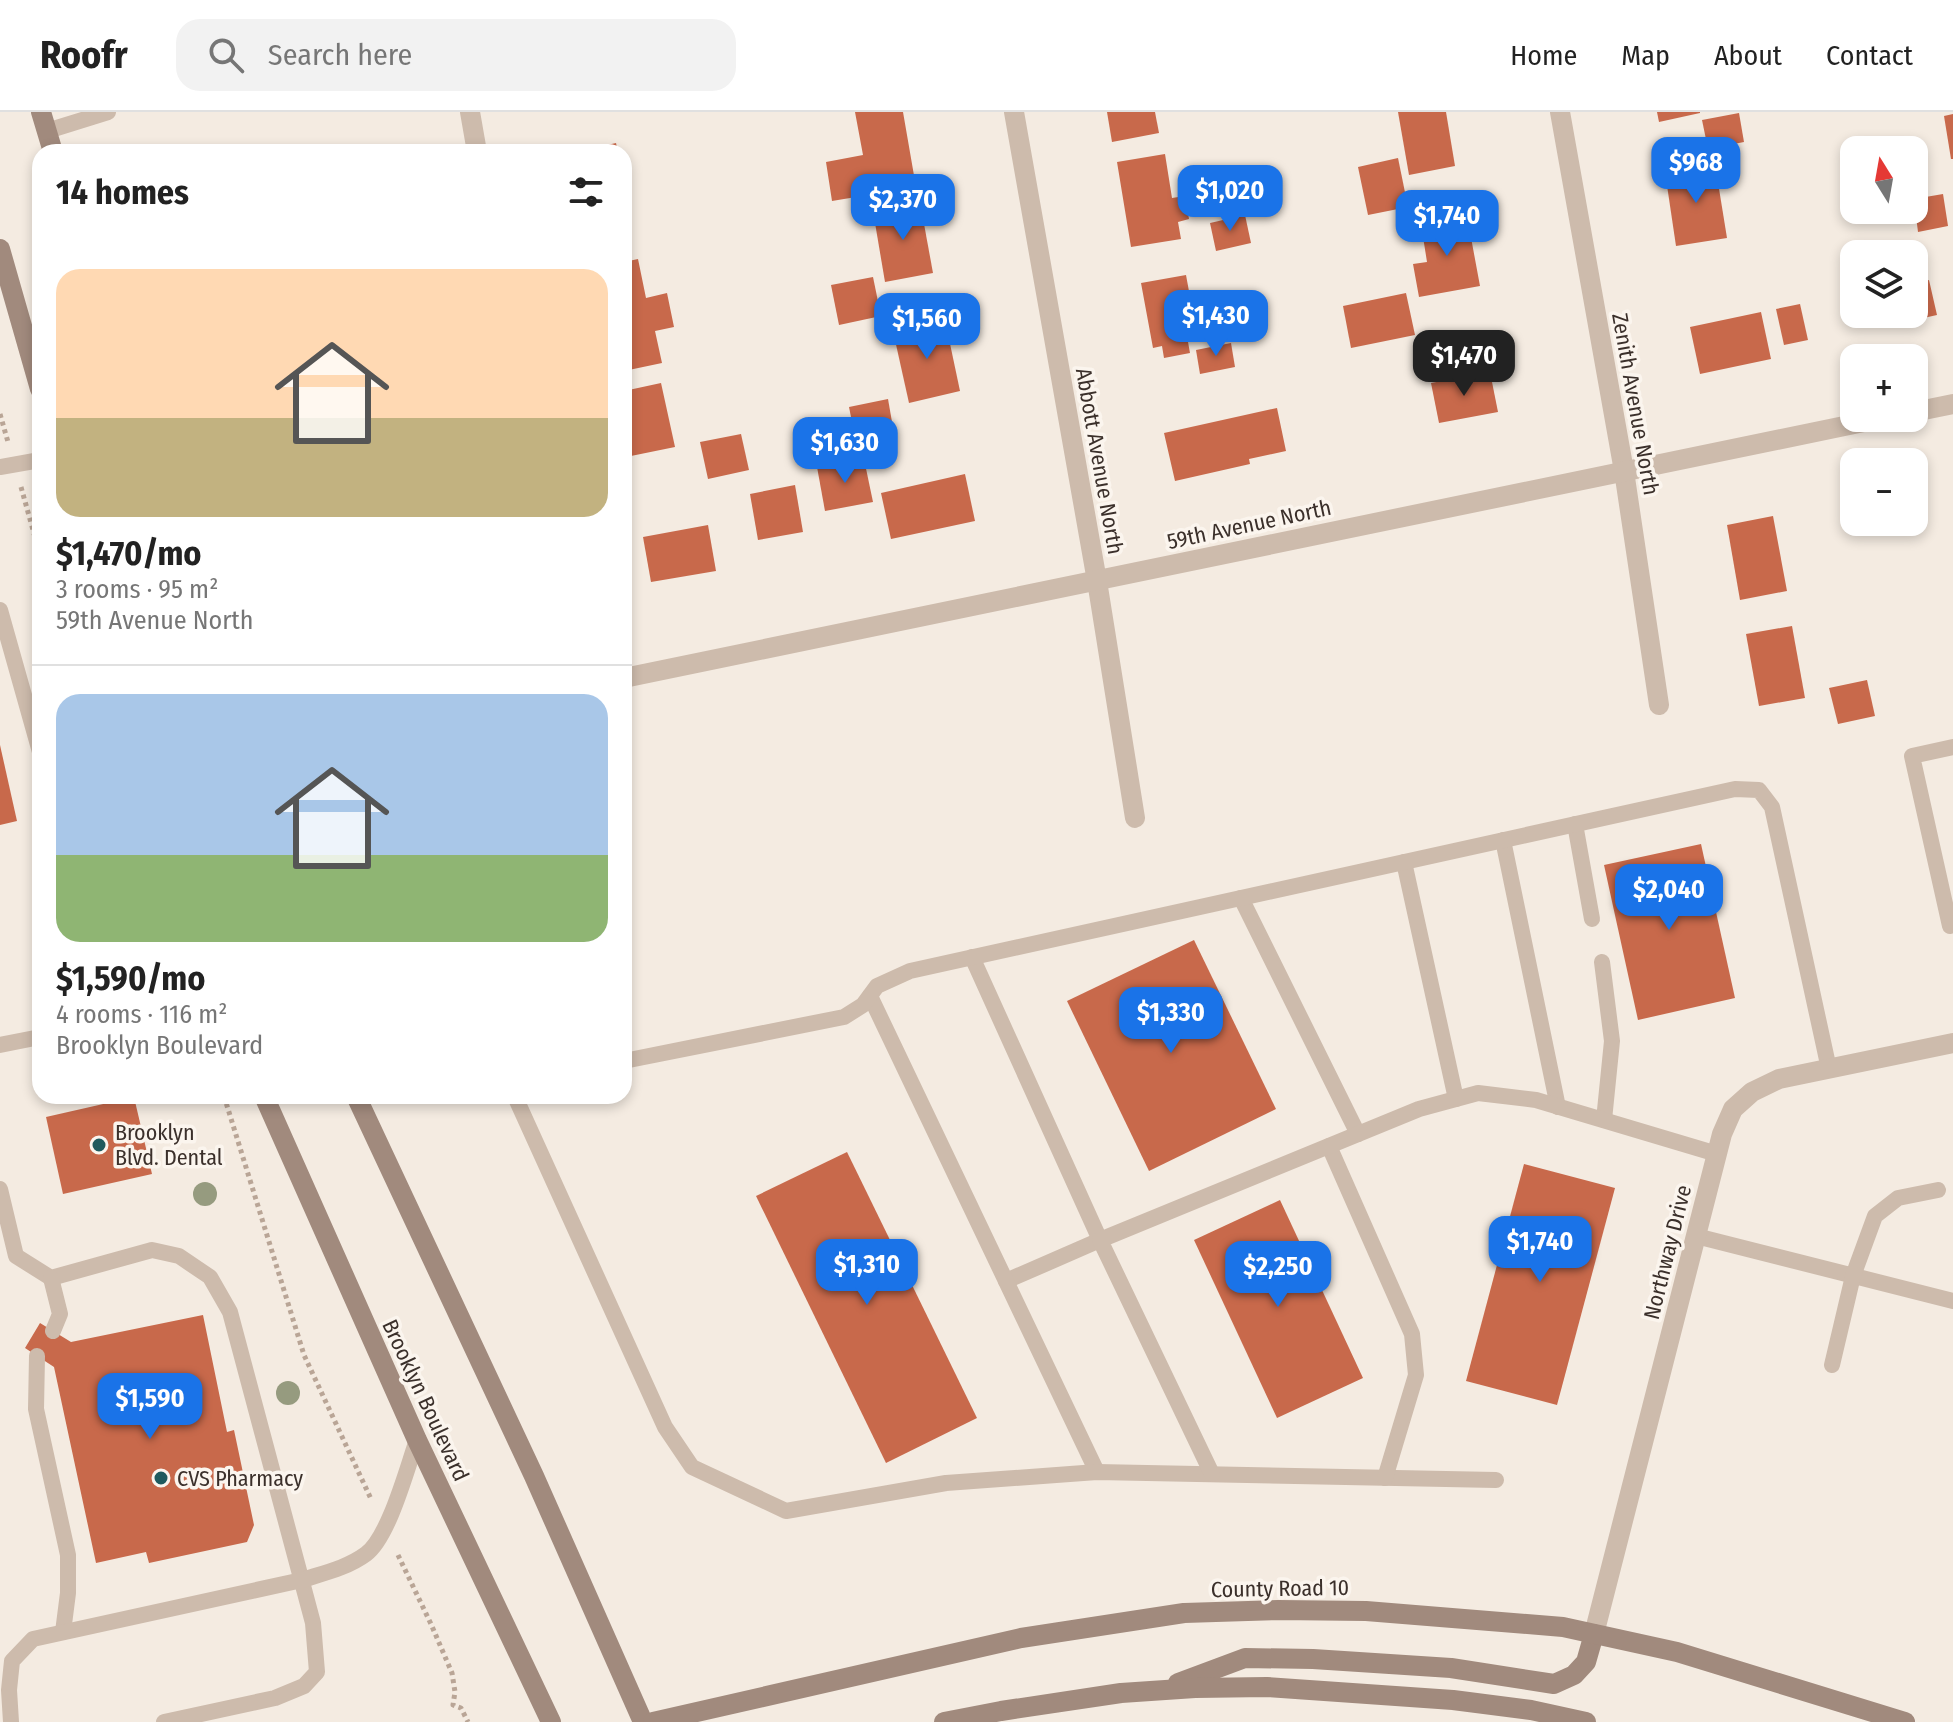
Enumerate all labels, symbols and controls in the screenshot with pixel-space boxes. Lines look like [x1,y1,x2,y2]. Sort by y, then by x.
search box [176,19,736,91]
text: Roofr [40,32,128,78]
icon: search [204,33,248,77]
text: Search here [268,37,412,73]
text: Home [1510,39,1577,72]
text: Map [1621,39,1670,72]
text: About [1714,39,1782,72]
text: Contact [1826,39,1913,72]
north arrow [1840,136,1928,224]
map controls [1840,136,1928,536]
pin: $968 [1649,137,1743,205]
text: $968 [1669,147,1723,178]
pin: $1,020 [1165,165,1295,233]
icon: filters [564,170,608,214]
text: 14 homes [56,172,189,213]
pin: $2,370 [838,174,968,242]
text: $1,020 [1196,175,1264,206]
text: $2,370 [869,184,937,215]
pin: $1,740 [1382,190,1512,258]
text: $1,740 [1414,200,1480,231]
button: layers [1840,240,1928,328]
pin: $1,430 [1151,290,1281,358]
pin: $1,560 [862,293,992,361]
text: $1,430 [1182,300,1250,331]
text: $1,560 [892,303,962,334]
street label: Zenith Avenue North [1606,311,1665,497]
icon: home [260,321,404,465]
pin: $1,470 [1399,330,1529,398]
text: $1,470 [1431,340,1497,371]
button: + [1840,344,1928,432]
street label: Abbott Avenue North [1070,366,1129,556]
pin: $1,630 [780,417,910,485]
text: $1,630 [811,427,879,458]
button: − [1840,448,1928,536]
street label: 59th Avenue North [1165,494,1334,555]
text: $1,470/mo [56,533,202,574]
text: 3 rooms · 95 m² [56,574,218,605]
text: 59th Avenue North [56,605,253,636]
icon: home [260,746,404,890]
pin: $2,040 [1604,864,1734,932]
text: $2,040 [1633,874,1705,905]
text: $1,590/mo [56,958,205,999]
pin: $1,330 [1106,987,1236,1055]
text: $1,330 [1137,997,1205,1028]
text: 4 rooms · 116 m² [56,999,227,1030]
text: Brooklyn Boulevard [56,1030,263,1061]
place label: Brooklyn Blvd. Dental [115,1119,223,1171]
marker: Brooklyn Blvd. Dental [90,1136,108,1154]
street label: Northway Drive [1638,1182,1697,1322]
pin: $1,740 [1475,1216,1605,1284]
text: $1,740 [1507,1226,1573,1257]
pin: $1,310 [802,1239,932,1307]
pin: $2,250 [1213,1241,1343,1309]
text: $1,310 [834,1249,900,1280]
text: $2,250 [1243,1251,1313,1282]
street label: Brooklyn Boulevard [376,1315,475,1485]
pin: $1,590 [85,1373,215,1441]
text: $1,590 [115,1383,185,1414]
place label: CVS Pharmacy [177,1465,303,1492]
marker: CVS Pharmacy [152,1469,170,1487]
street label: County Road 10 [1211,1574,1349,1603]

